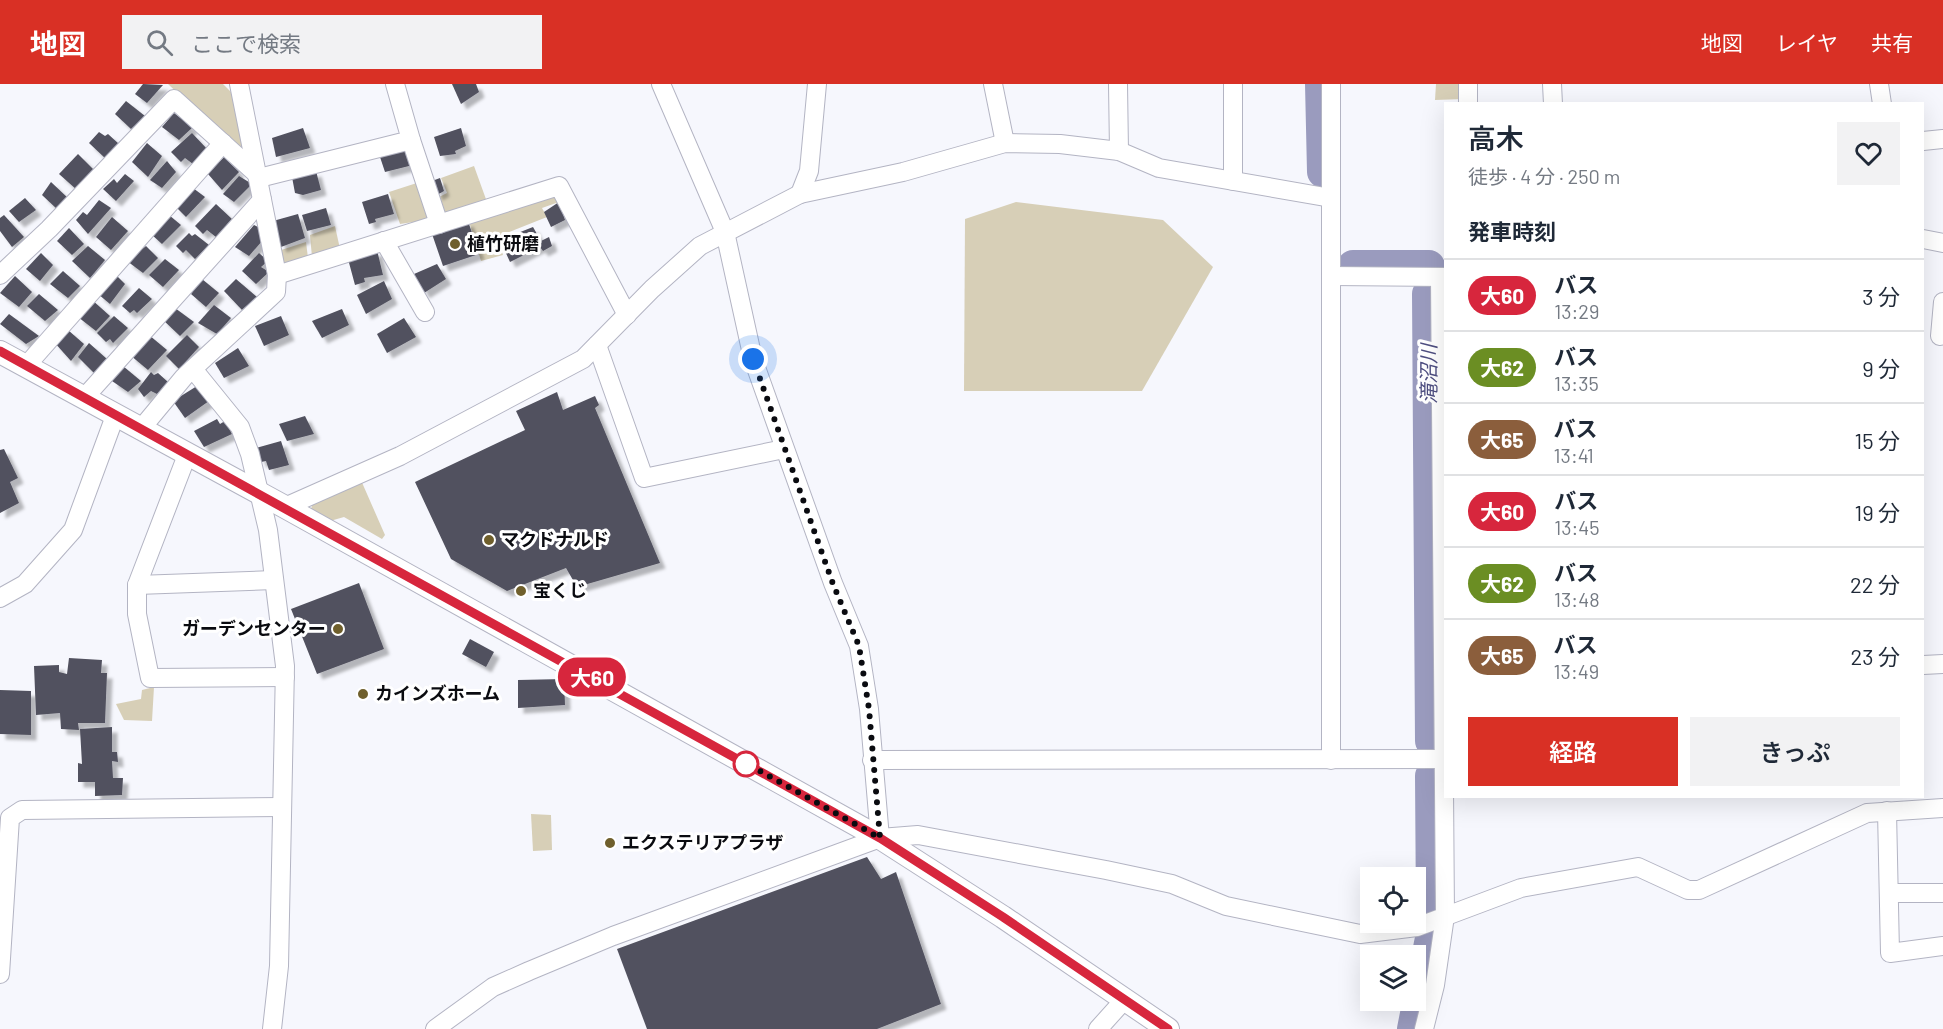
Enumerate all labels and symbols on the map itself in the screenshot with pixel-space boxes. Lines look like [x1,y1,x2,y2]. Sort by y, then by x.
place label: 植竹研磨 [467,232,539,254]
marker: 植竹研磨 [448,237,462,251]
water label: 滝沼川 [1416,342,1440,404]
your location [738,344,768,374]
place label: マクドナルド [501,528,609,550]
marker: マクドナルド [482,533,496,547]
place label: 宝くじ [533,579,587,601]
marker: 宝くじ [514,584,528,598]
place label: ガーデンセンター [182,617,326,639]
marker: ガーデンセンター [331,622,345,636]
line badge: 大60 [558,658,626,696]
place label: カインズホーム [375,682,500,704]
marker: カインズホーム [356,687,370,701]
unlabelled marker [733,751,759,777]
place label: エクステリアプラザ [622,831,783,853]
marker: エクステリアプラザ [603,836,617,850]

